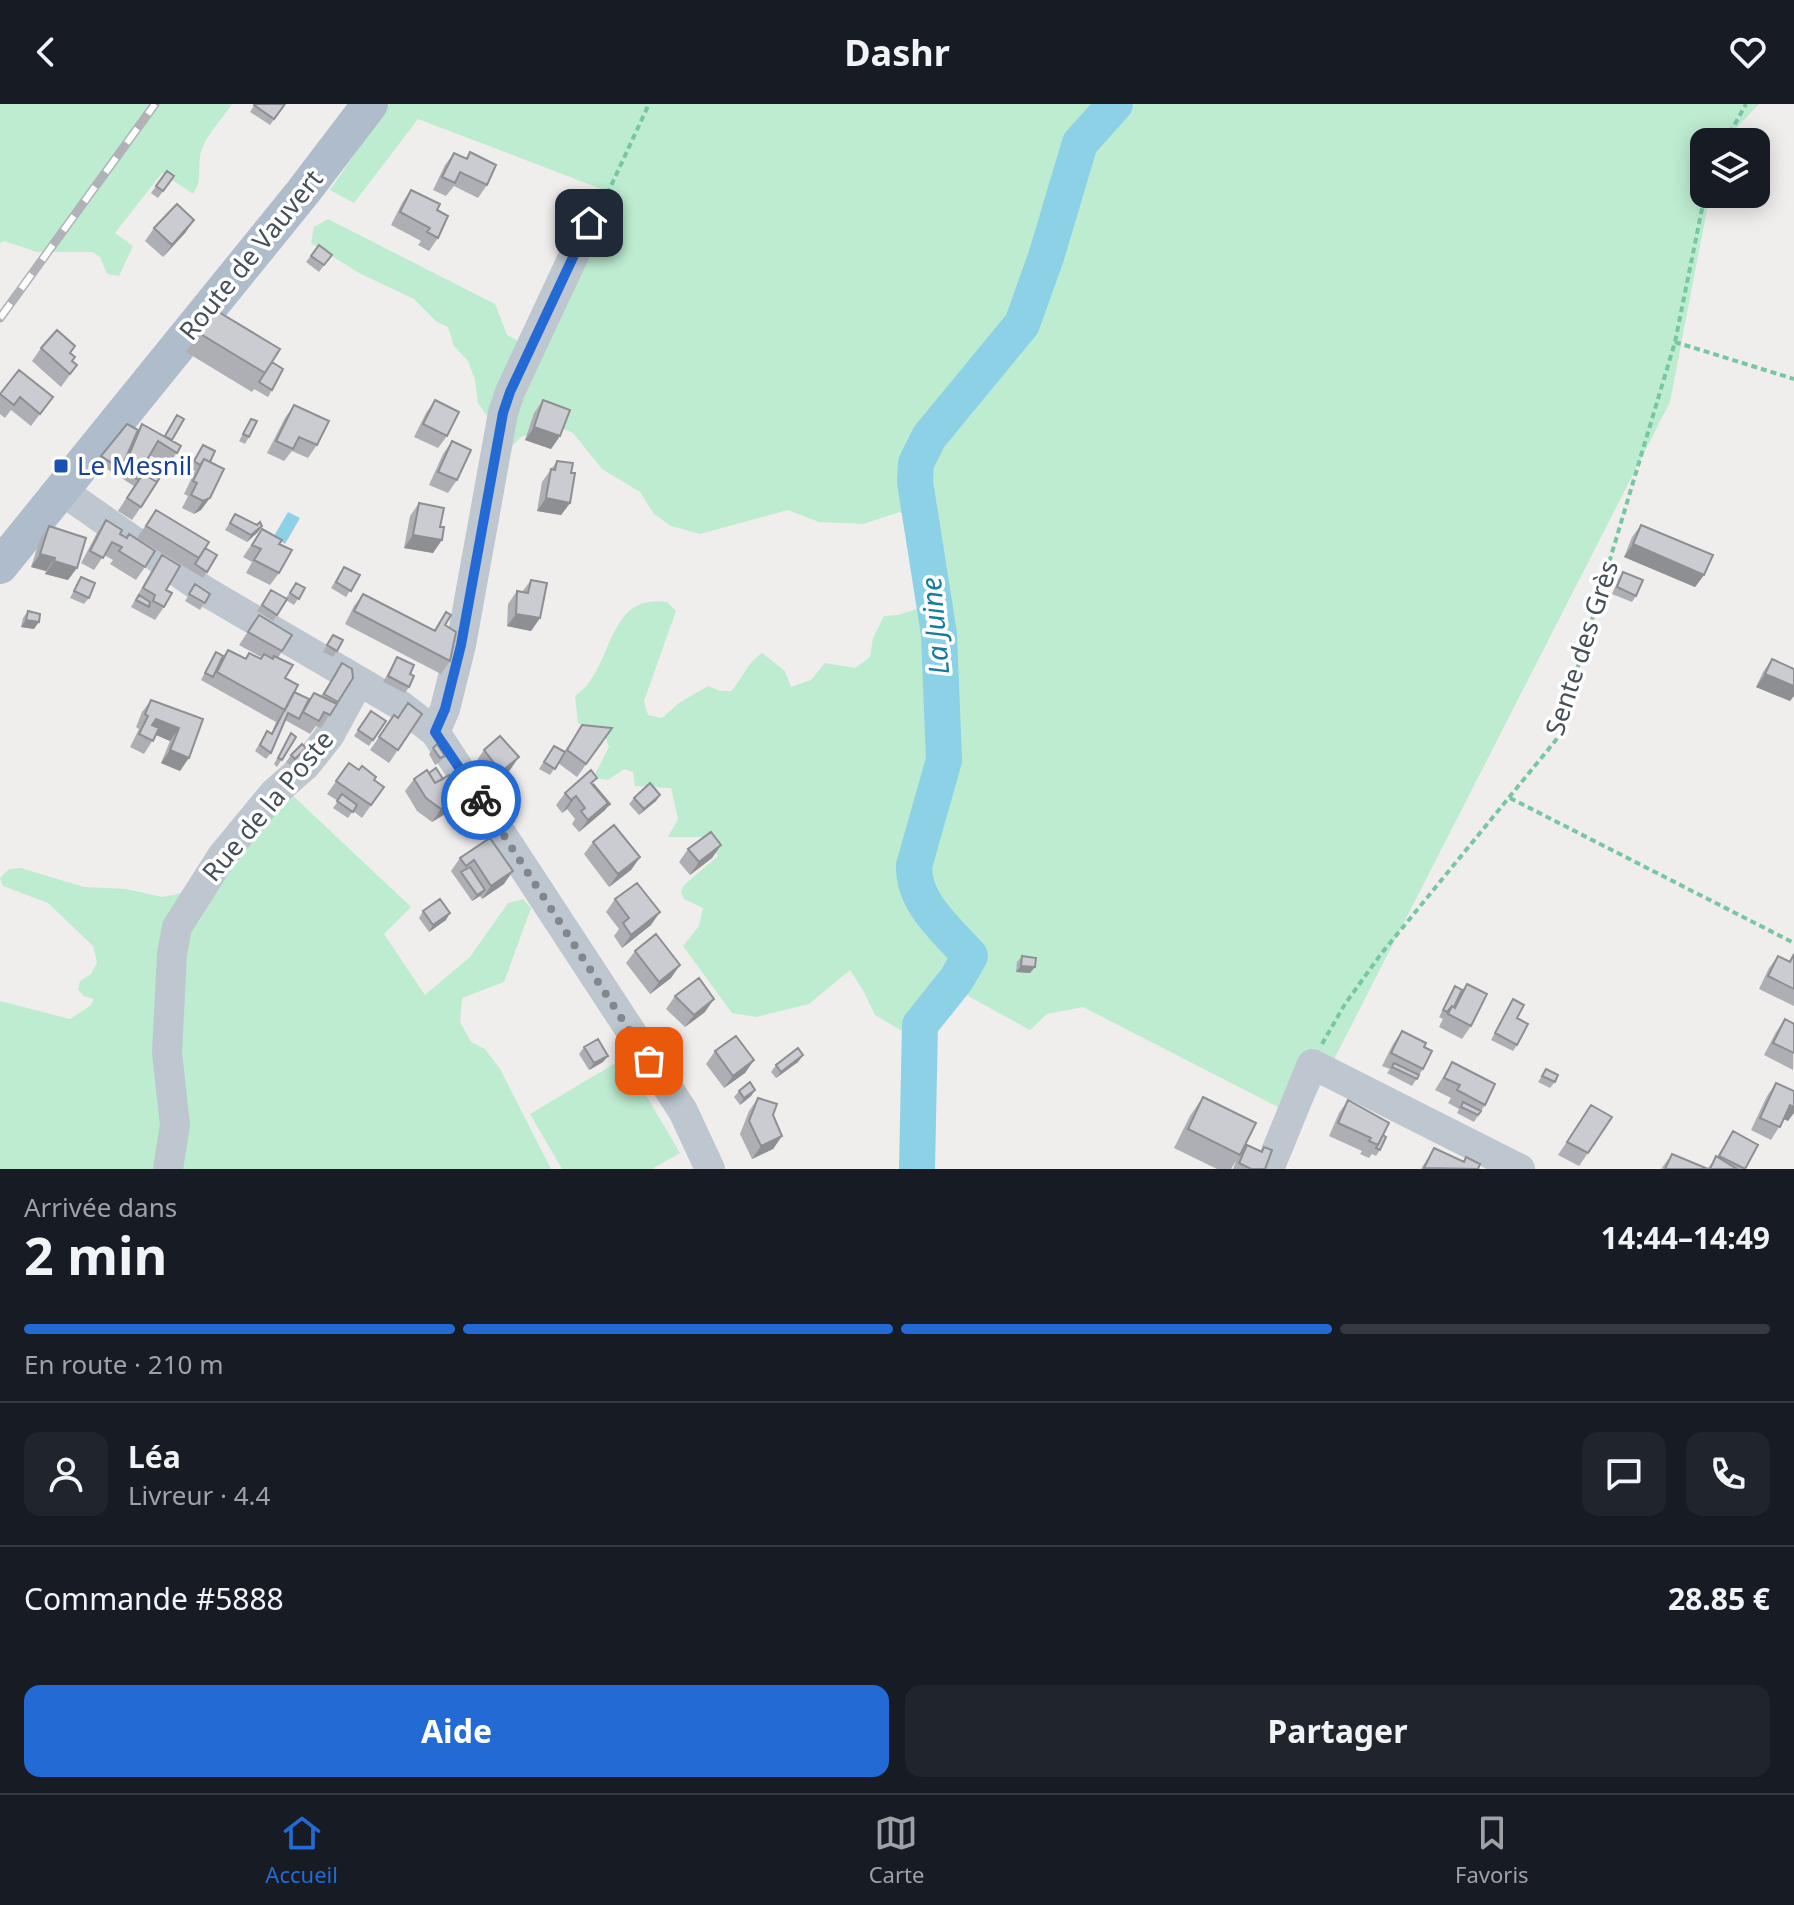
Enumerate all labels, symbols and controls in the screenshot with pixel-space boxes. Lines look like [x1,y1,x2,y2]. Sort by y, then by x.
text: Dashr [844,28,950,77]
icon: back [24,30,68,74]
icon: heart [1726,30,1770,74]
map controls [1690,128,1770,208]
button: layers [1690,128,1770,208]
street label: Route de Vauvert [170,161,330,347]
pin [555,189,623,257]
icon: home [567,201,611,245]
place label: Le Mesnil [77,447,192,483]
marker: Le Mesnil [52,457,70,475]
street label: Sente des Grès [1536,556,1626,740]
water label: La Juine [911,576,957,676]
street label: Rue de la Poste [193,722,341,889]
courier [441,760,521,840]
icon: bike [459,778,503,822]
pin [615,1027,683,1095]
icon: bag [627,1039,671,1083]
text: Arrivée dans [24,1189,177,1225]
text: 14:44–14:49 [1601,1217,1770,1258]
text: 2 min [24,1219,167,1290]
text: En route · 210 m [24,1346,224,1382]
button: person [24,1432,108,1516]
button: chat [1582,1432,1666,1516]
button: phone [1686,1432,1770,1516]
text: Léa [128,1436,181,1477]
text: Livreur · 4.4 [128,1477,270,1513]
text: Commande #5888 [24,1578,284,1619]
text: 28.85 € [1668,1578,1770,1619]
button: Aide [24,1685,889,1777]
button: Partager [905,1685,1770,1777]
tab: Accueil [265,1811,338,1889]
tab: Carte [869,1811,924,1889]
tab: Favoris [1455,1811,1529,1889]

